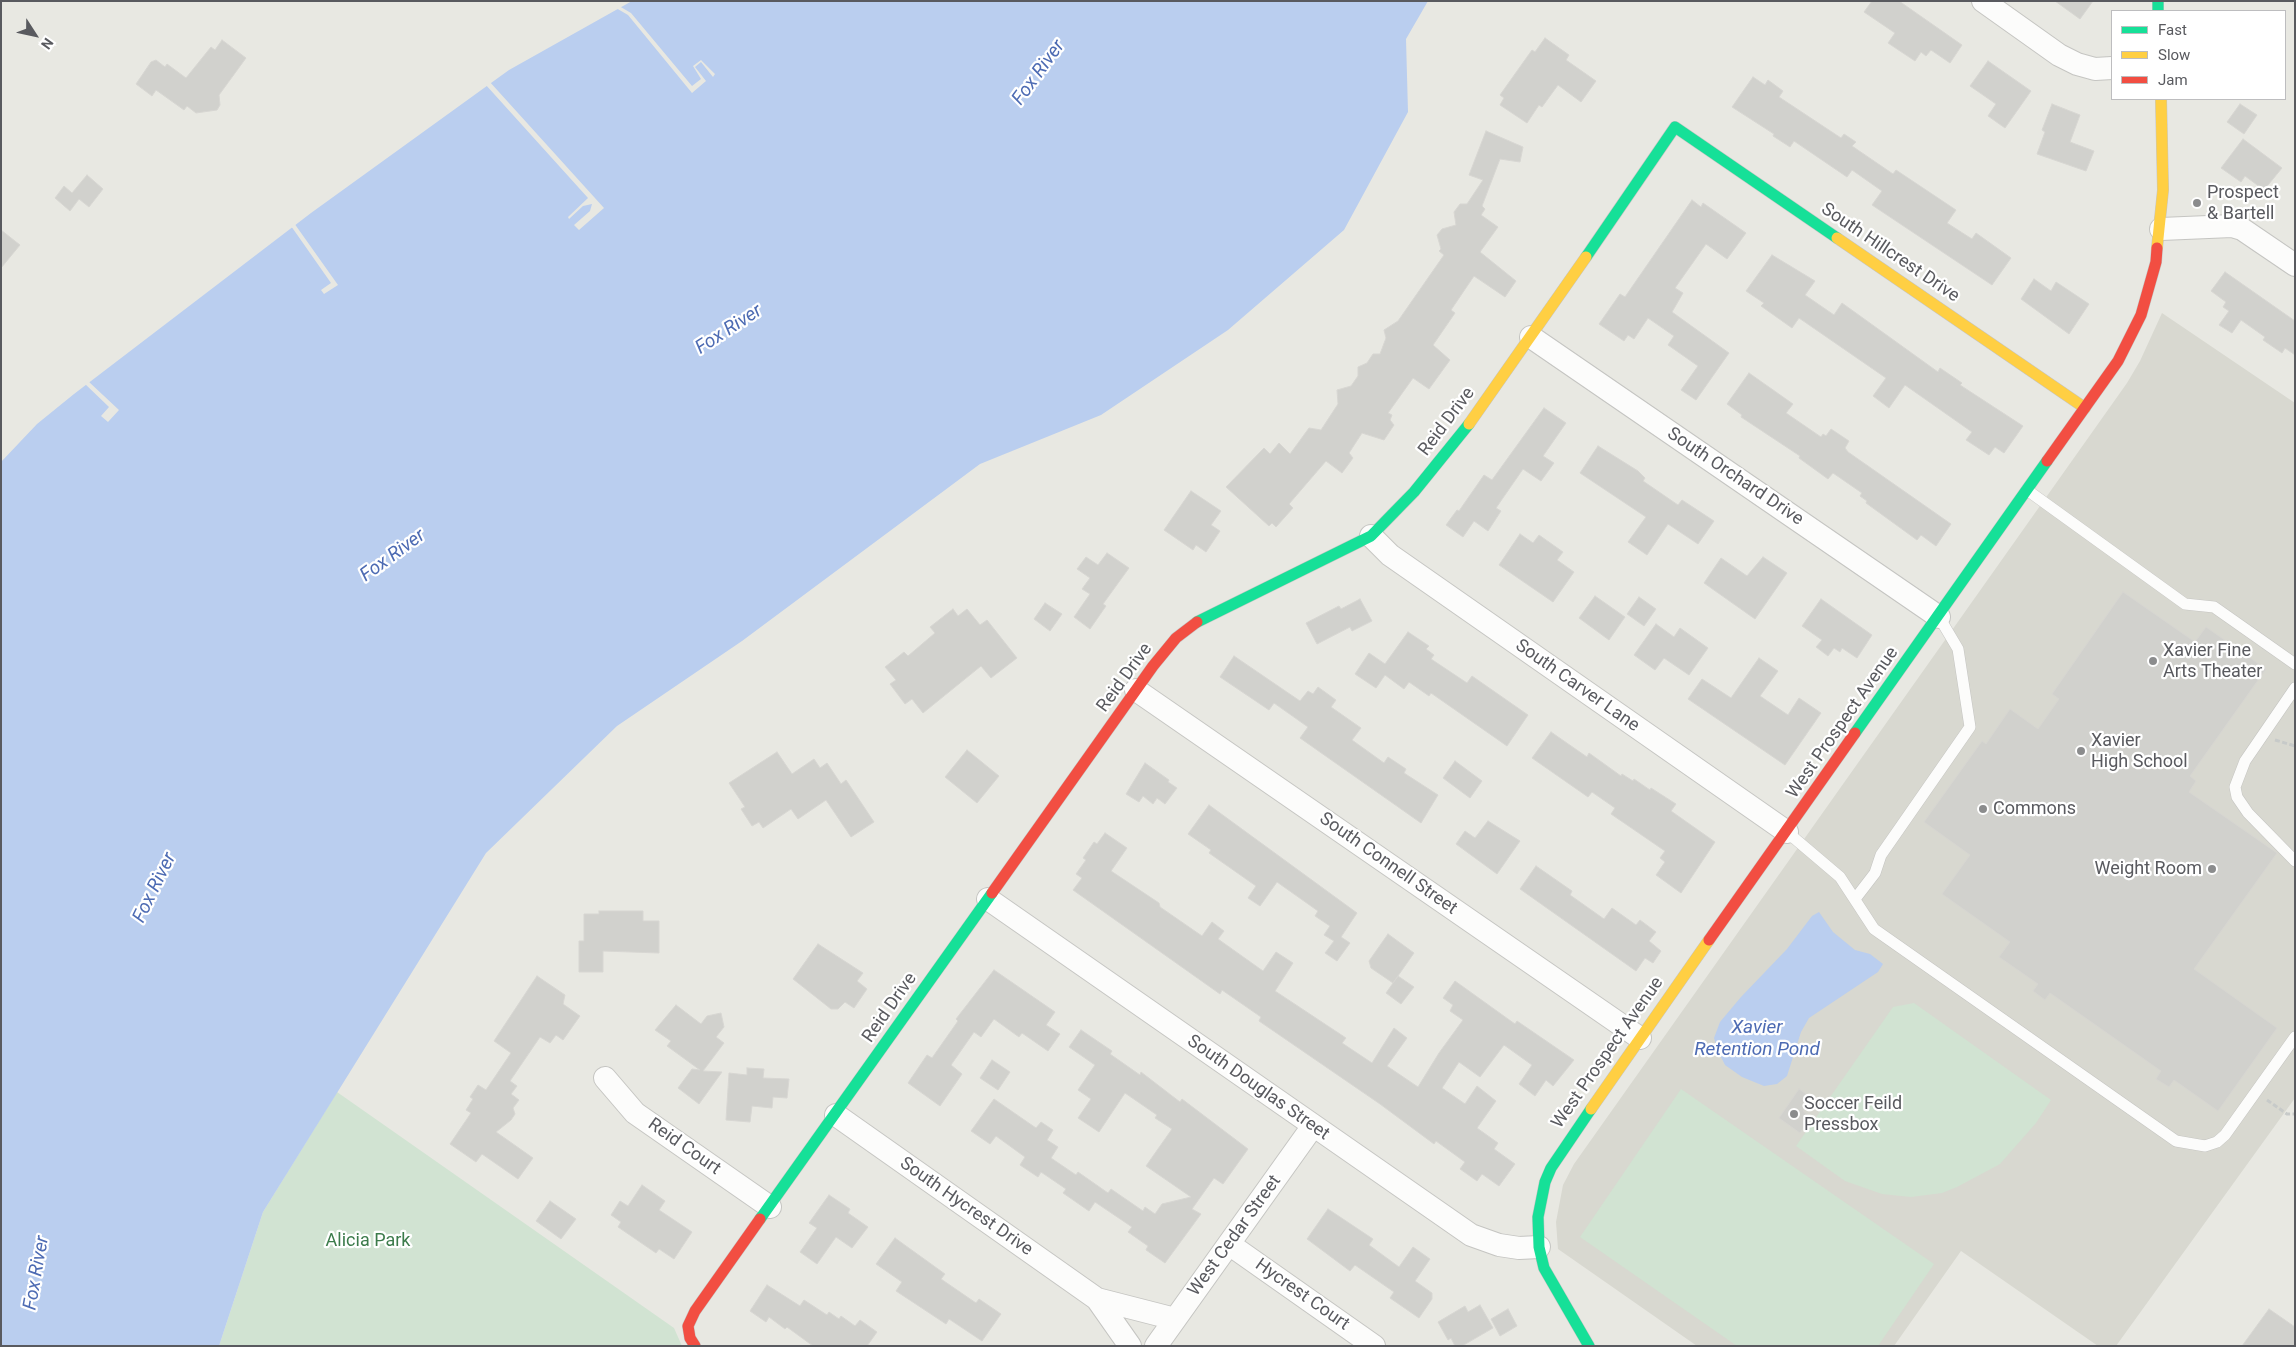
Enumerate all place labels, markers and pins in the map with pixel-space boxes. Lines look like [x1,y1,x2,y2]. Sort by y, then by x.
place label: Prospect & Bartell [2207,182,2279,224]
marker: Prospect & Bartell [2191,197,2203,209]
place label: Xavier Fine Arts Theater [2163,640,2262,682]
marker: Xavier Fine Arts Theater [2147,655,2159,667]
place label: Xavier High School [2091,730,2188,772]
marker: Xavier High School [2075,745,2087,757]
place label: Commons [1993,798,2076,820]
marker: Commons [1977,803,1989,815]
place label: Weight Room [2095,858,2202,880]
marker: Weight Room [2206,863,2218,875]
place label: Soccer Feild Pressbox [1804,1093,1902,1136]
marker: Soccer Feild Pressbox [1788,1108,1800,1120]

